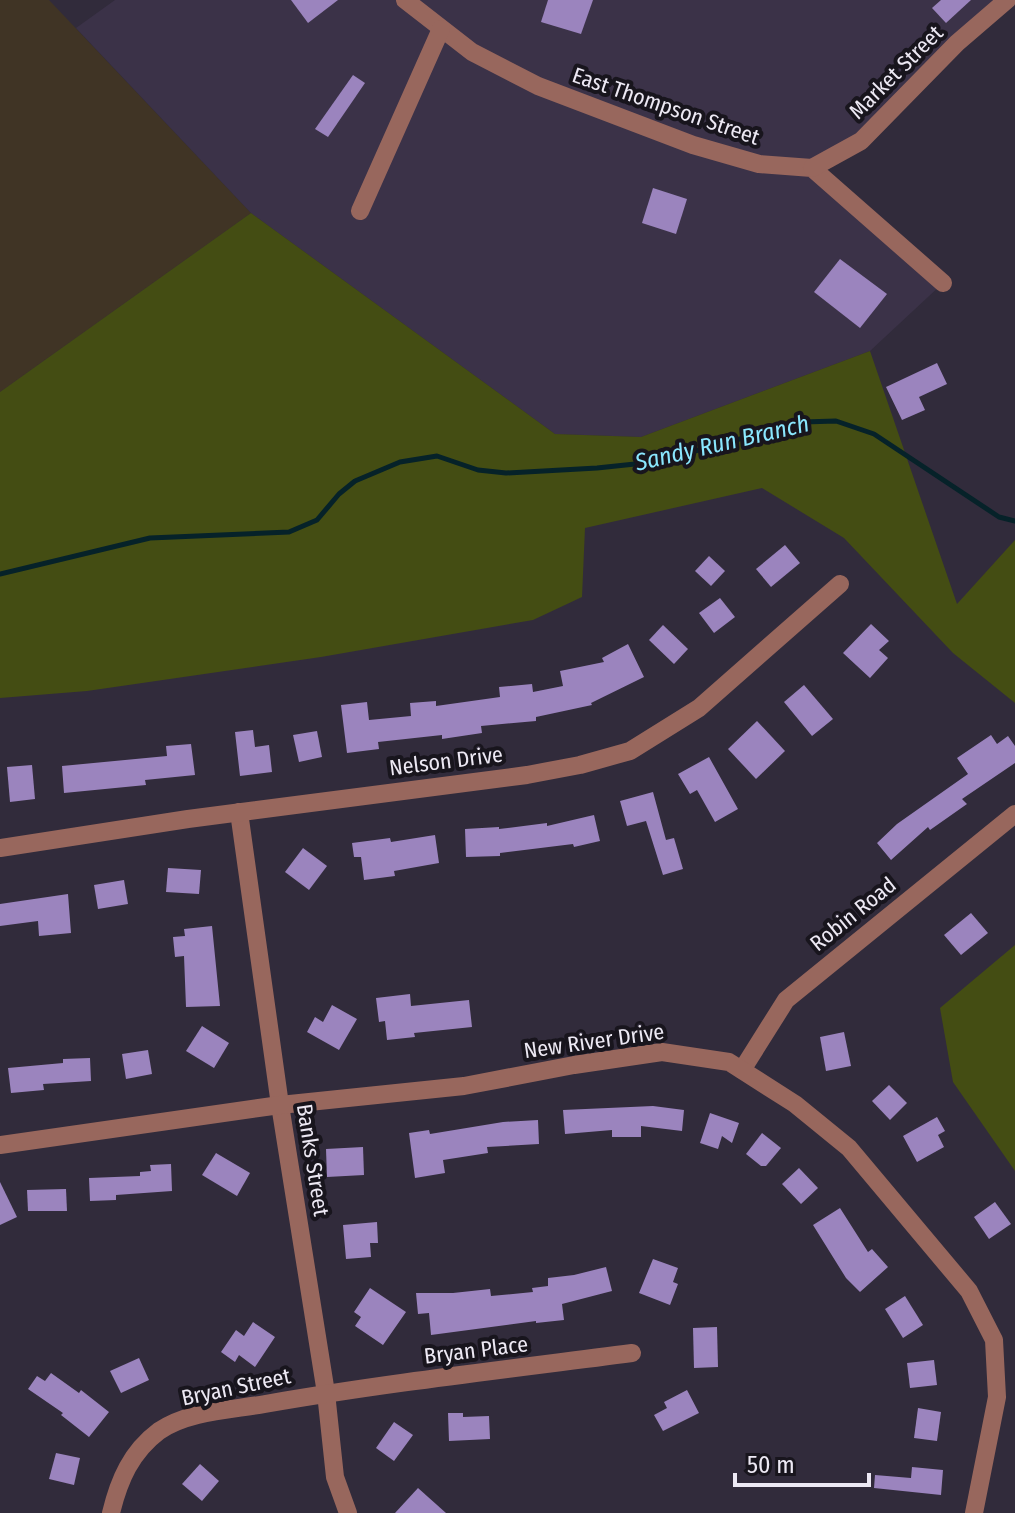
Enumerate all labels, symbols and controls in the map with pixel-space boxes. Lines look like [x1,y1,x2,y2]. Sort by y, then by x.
street label: Market Street [843,19,949,125]
street label: East Thompson Street [569,61,764,151]
water label: Sandy Run Branch [631,409,812,477]
street label: Nelson Drive [388,741,504,781]
street label: Robin Road [805,871,901,957]
street label: New River Drive [522,1018,666,1064]
street label: Banks Street [291,1102,335,1219]
street label: Bryan Place [423,1330,529,1370]
street label: Bryan Street [179,1362,294,1412]
scale bar [735,1437,869,1487]
text: 50 m [747,1451,795,1479]

